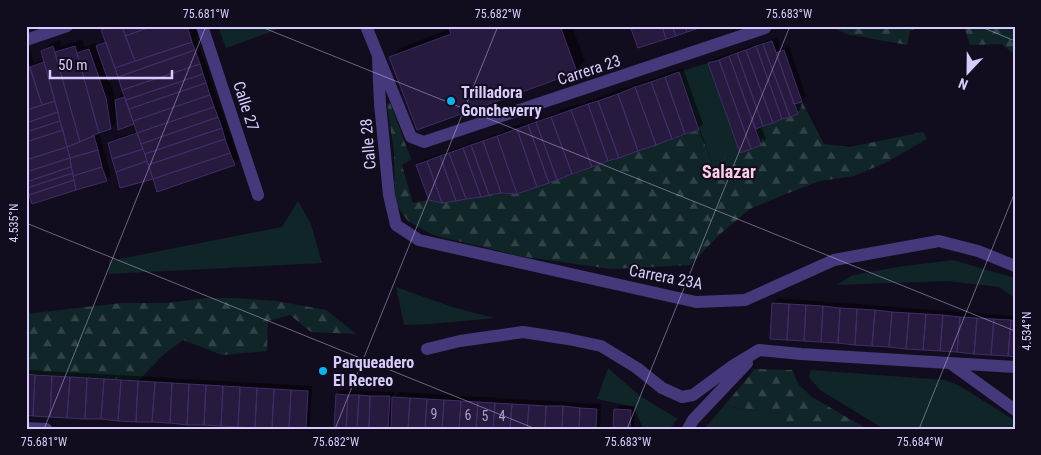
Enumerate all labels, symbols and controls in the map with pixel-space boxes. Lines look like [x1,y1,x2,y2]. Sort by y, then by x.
text: 75.681°W [183,7,229,21]
text: 75.682°W [475,7,521,21]
text: 75.683°W [766,7,812,21]
scale bar [50,48,172,80]
north arrow [944,48,994,98]
street label: Carrera 23 [555,51,623,89]
text: 50 m [58,56,88,74]
text: N [956,75,970,93]
street label: Calle 27 [229,79,263,133]
place label: Trilladora Goncheverry [461,83,542,120]
marker: Trilladora Goncheverry [445,95,457,107]
street label: Calle 28 [356,118,380,170]
district label: Salazar [702,161,756,182]
text: 4.535°N [7,204,21,242]
street label: Carrera 23A [627,261,705,293]
text: 4.534°N [1020,312,1034,350]
place label: Parqueadero El Recreo [333,353,414,390]
marker: Parqueadero El Recreo [317,365,329,377]
house number: 9 [431,406,437,422]
house number: 6 [465,407,472,423]
house number: 5 [482,408,489,424]
house number: 4 [499,408,506,424]
text: 75.681°W [21,435,67,449]
text: 75.682°W [313,435,359,449]
text: 75.683°W [605,435,651,449]
text: 75.684°W [897,435,943,449]

